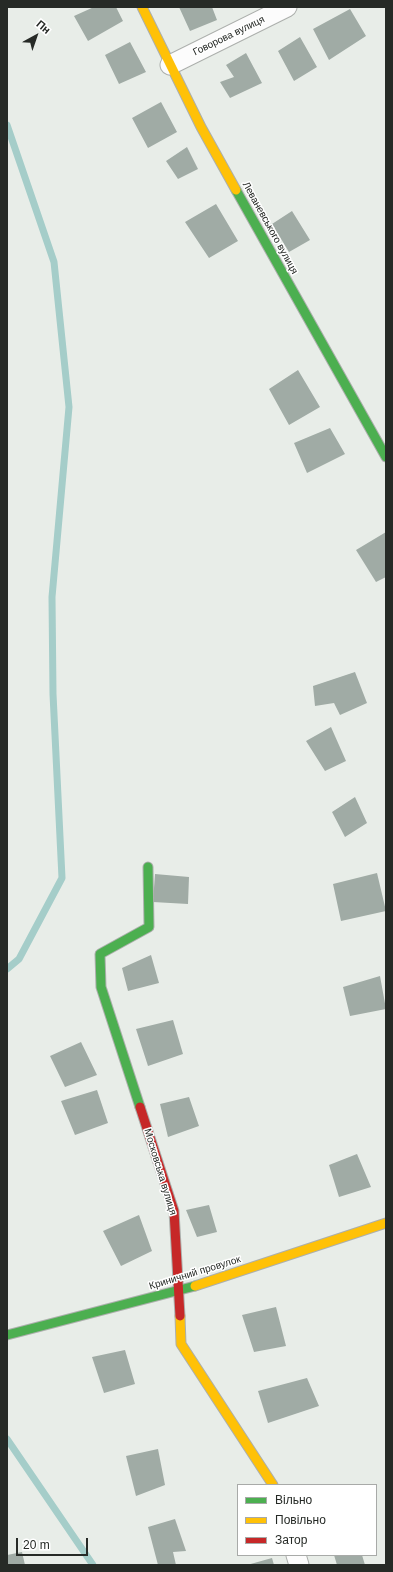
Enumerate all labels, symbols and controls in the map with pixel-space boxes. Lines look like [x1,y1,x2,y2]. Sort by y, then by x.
street label: Говорова вулиця [191,13,267,59]
north arrow [16,16,56,56]
text: Пн [34,18,53,36]
street label: Леваневського вулиця [240,180,300,276]
street label: Московська вулиця [141,1127,179,1217]
street label: Криничний провулок [148,1253,242,1293]
legend [237,1484,377,1556]
text: Вільно [275,1493,312,1507]
text: Повільно [275,1513,326,1527]
scale bar [18,1530,90,1556]
text: Затор [275,1533,307,1547]
text: 20 m [23,1538,50,1552]

